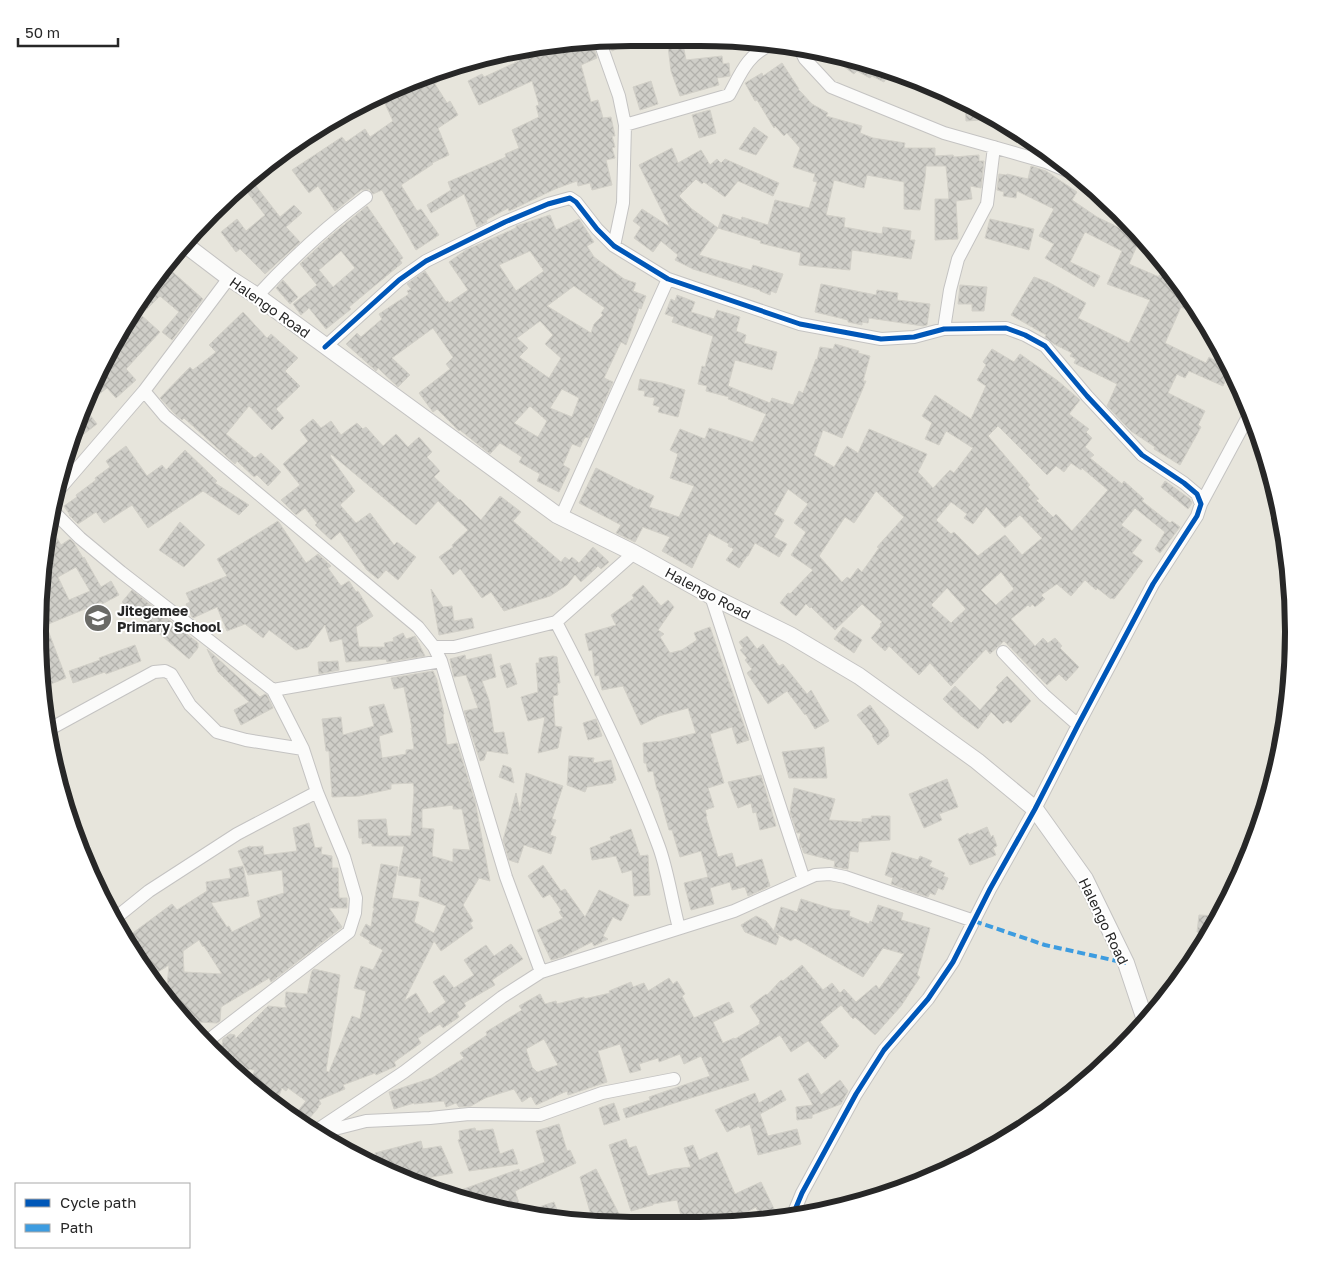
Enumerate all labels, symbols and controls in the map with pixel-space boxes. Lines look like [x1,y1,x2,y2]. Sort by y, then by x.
scale bar [18,15,118,47]
text: 50 m [25,23,60,41]
street label: Halengo Road [226,273,314,341]
street label: Halengo Road [662,563,754,623]
place label: Jitegemee Primary School [117,602,221,635]
school or university icon: Jitegemee Primary School [83,603,113,633]
street label: Halengo Road [1076,875,1132,967]
legend [15,1183,190,1248]
text: Cycle path [60,1193,136,1211]
text: Path [60,1218,93,1236]

